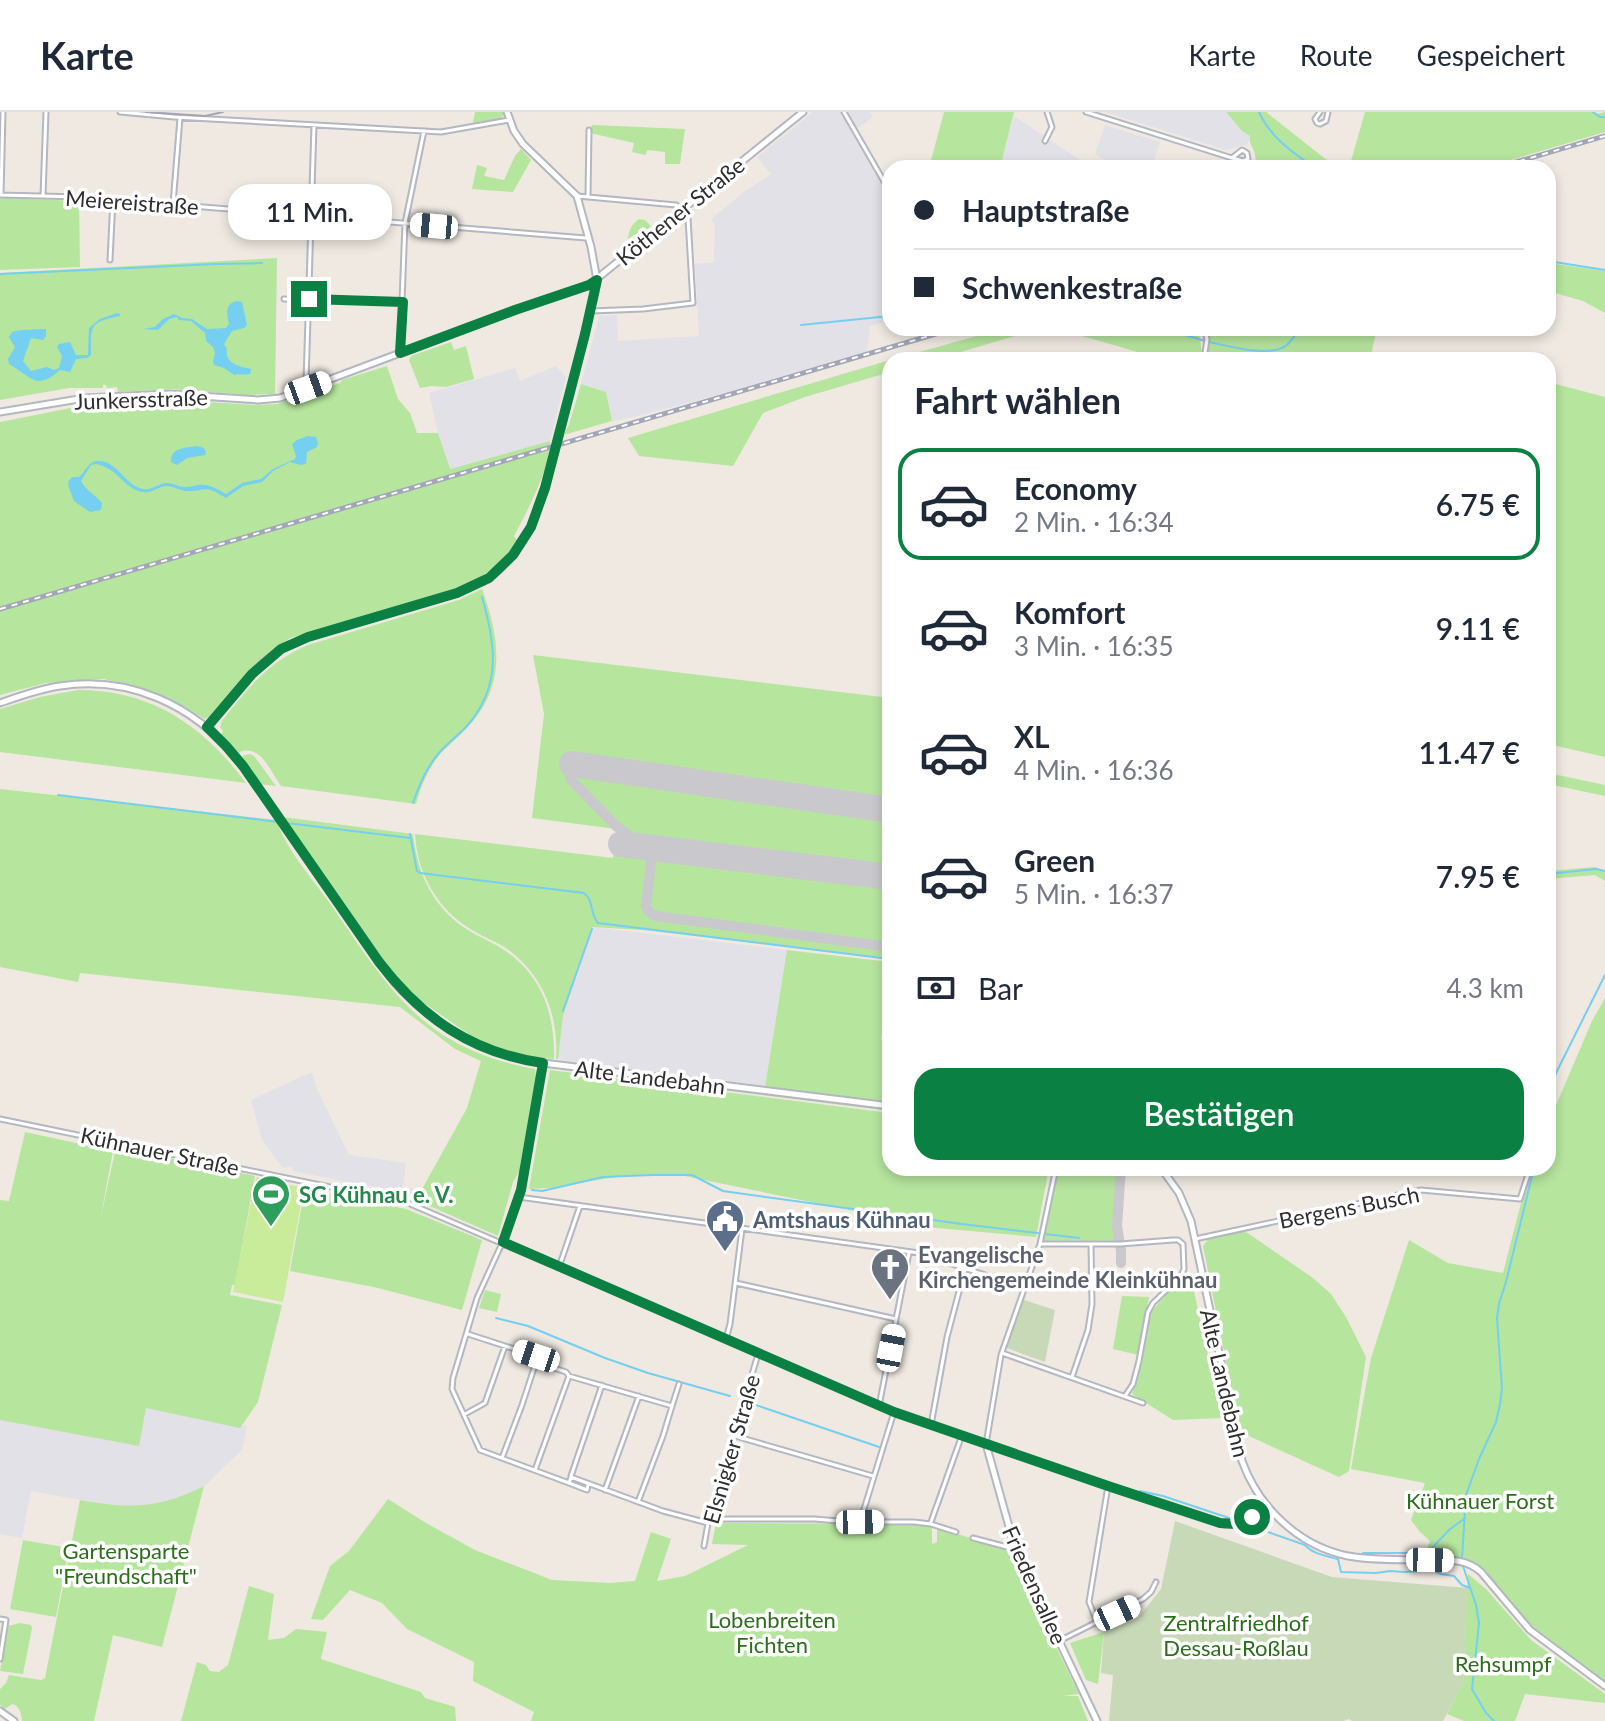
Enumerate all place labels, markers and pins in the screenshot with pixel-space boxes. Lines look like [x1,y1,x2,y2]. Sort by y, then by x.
sports icon: SG Kühnau e. V. [250,1173,292,1228]
place label: SG Kühnau e. V. [299,1181,454,1208]
public building icon: Amtshaus Kühnau [704,1198,746,1253]
place label: Amtshaus Kühnau [752,1206,931,1233]
place label: Evangelische Kirchengemeinde Kleinkühnau [918,1241,1217,1293]
church icon: Evangelische Kirchengemeinde Kleinkühnau [869,1246,911,1301]

